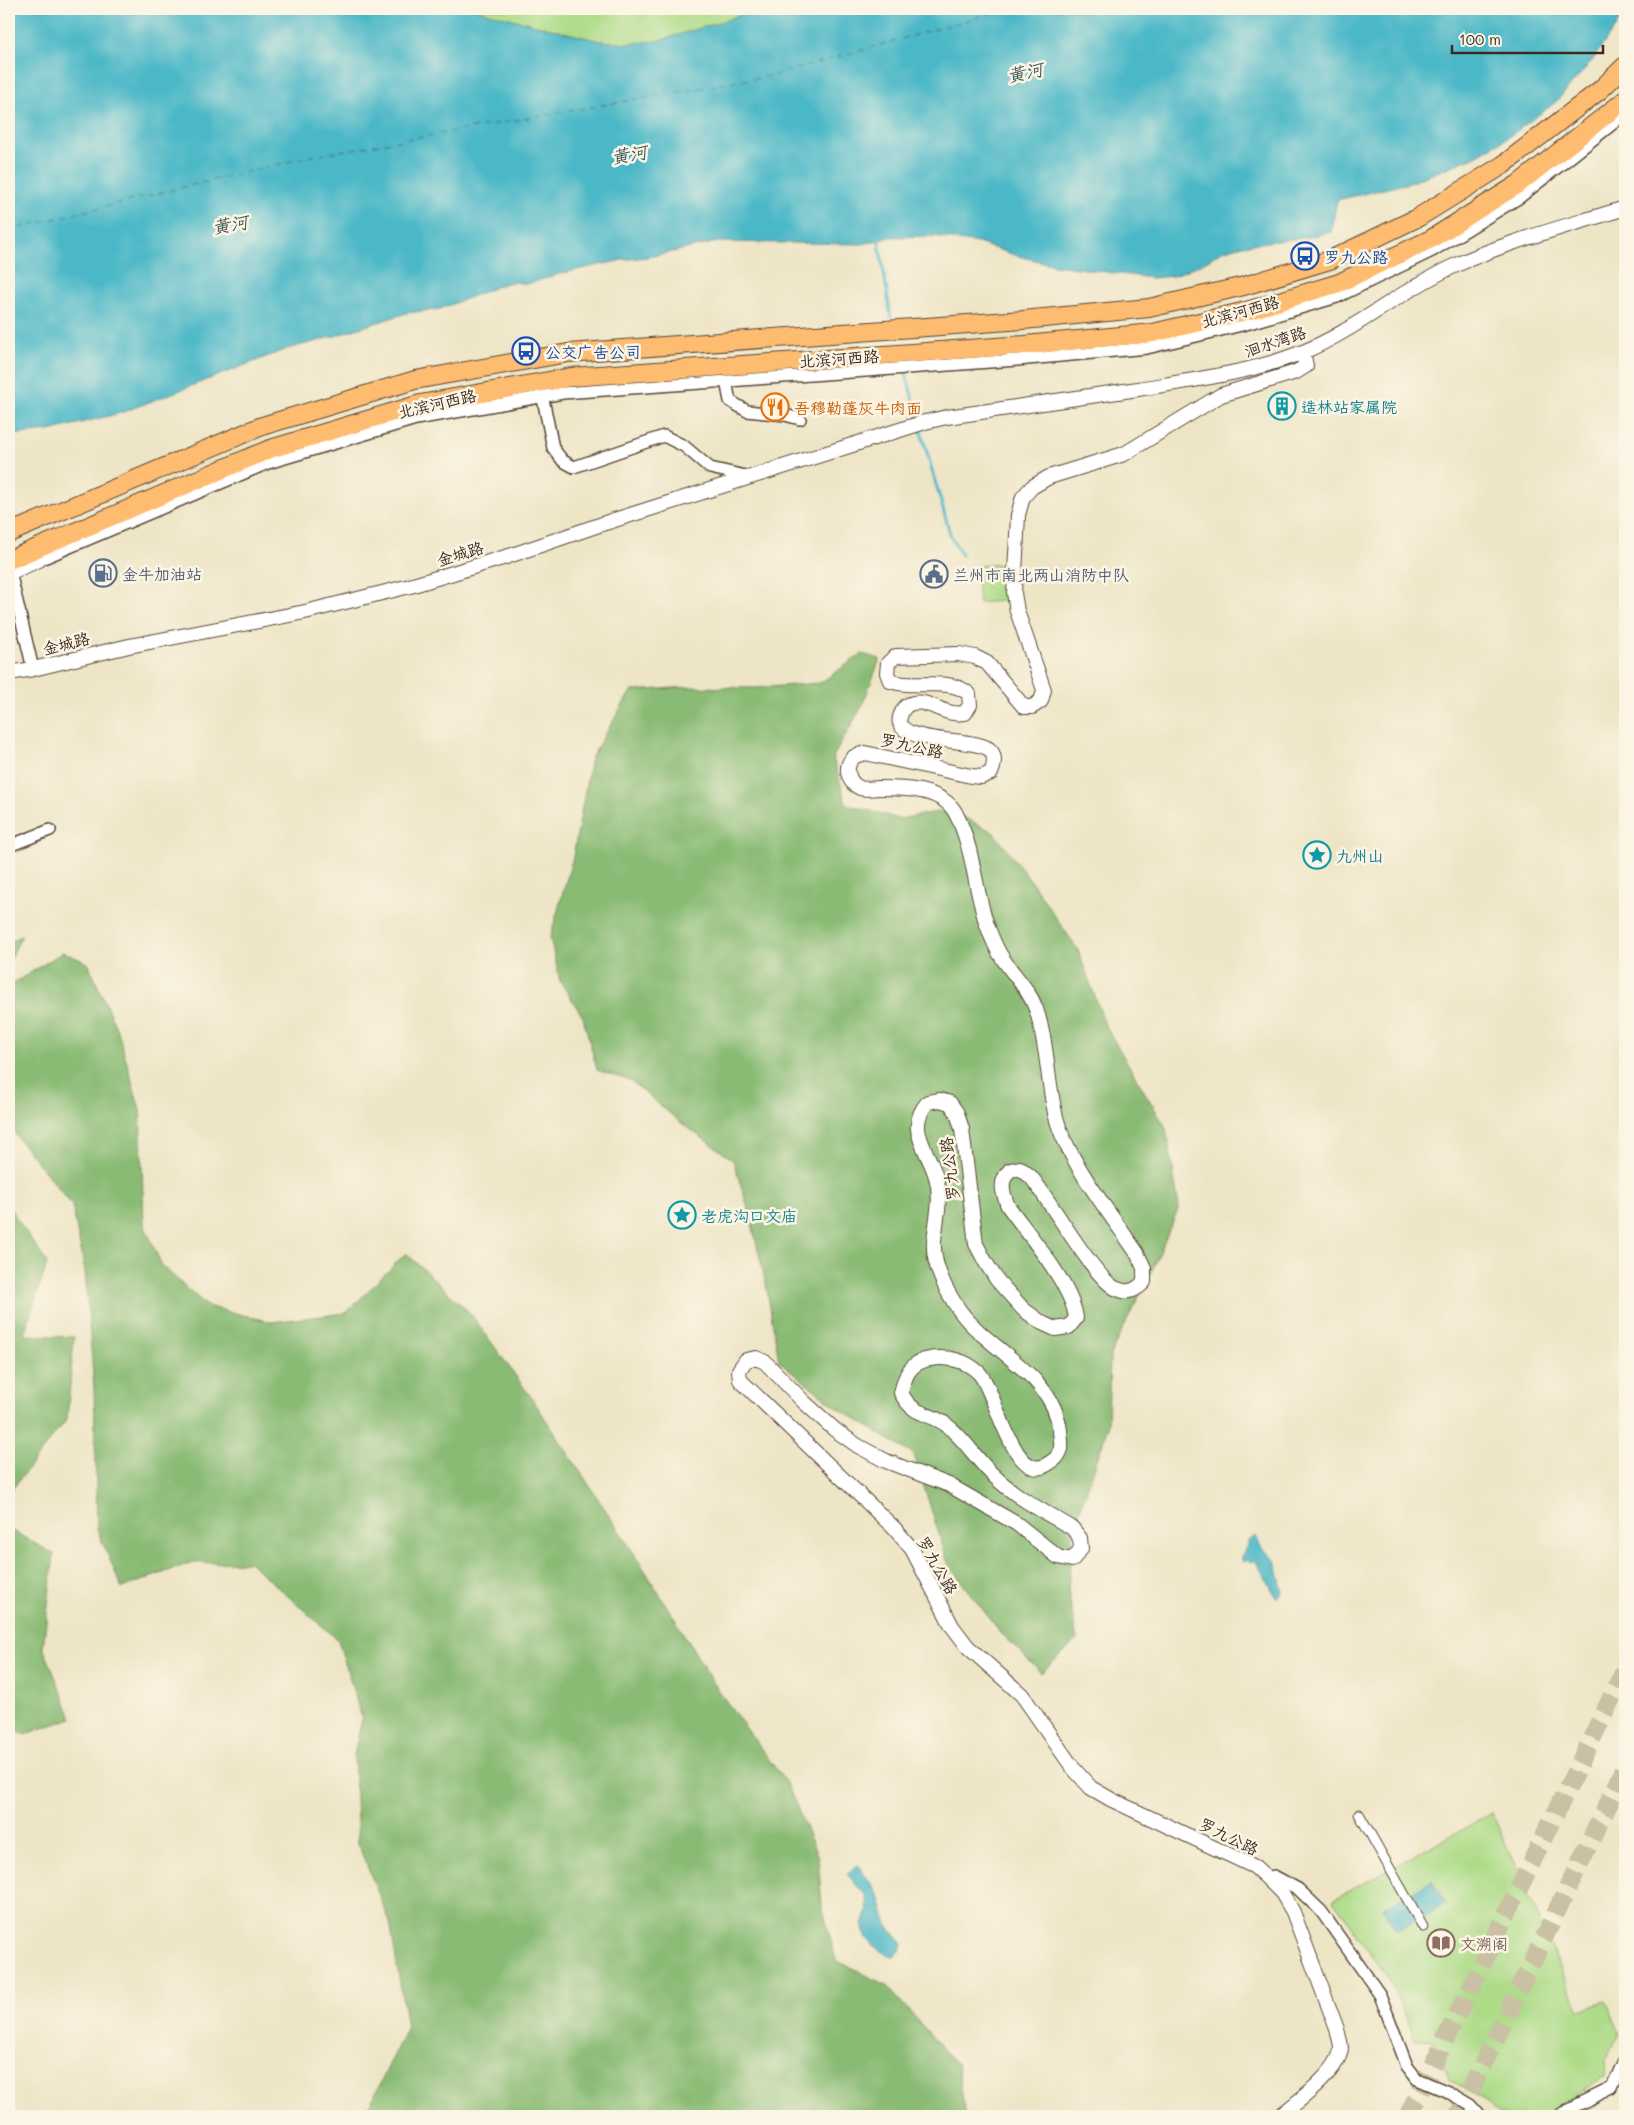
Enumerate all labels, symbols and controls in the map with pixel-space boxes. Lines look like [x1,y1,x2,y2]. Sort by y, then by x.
scale bar [1452,22,1603,54]
text: 100 m [1459,29,1501,49]
water label: 黄河 [1005,56,1048,87]
water label: 黄河 [609,139,652,169]
water label: 黄河 [210,209,253,239]
bus stop icon: 罗九公路 [1290,241,1320,271]
place label: 罗九公路 [1324,246,1388,267]
street label: 北滨河西路 [1199,291,1281,331]
street label: 洄水湾路 [1241,321,1309,361]
bus stop icon: 公交广告公司 [511,336,541,366]
place label: 公交广告公司 [545,341,641,362]
street label: 北滨河西路 [798,345,880,371]
street label: 北滨河西路 [396,384,478,422]
building icon: 造林站家属院 [1267,391,1297,421]
restaurant icon: 吾穆勒蓬灰牛肉面 [760,392,790,422]
place label: 造林站家属院 [1301,396,1397,417]
place label: 吾穆勒蓬灰牛肉面 [794,397,922,418]
street label: 金城路 [434,536,486,570]
fuel station icon: 金牛加油站 [88,558,118,588]
public building icon: 兰州市南北两山消防中队 [919,559,949,589]
place label: 金牛加油站 [122,563,202,584]
place label: 兰州市南北两山消防中队 [953,564,1129,585]
street label: 金城路 [40,627,92,659]
street label: 罗九公路 [879,728,945,762]
place icon: 九州山 [1302,840,1332,870]
place label: 九州山 [1336,845,1384,866]
street label: 罗九公路 [935,1136,963,1202]
place icon: 老虎沟口文庙 [667,1200,697,1230]
place label: 老虎沟口文庙 [701,1205,797,1226]
street label: 罗九公路 [913,1532,963,1598]
street label: 罗九公路 [1196,1813,1262,1859]
library icon: 文溯阁 [1426,1928,1456,1958]
place label: 文溯阁 [1460,1933,1508,1954]

